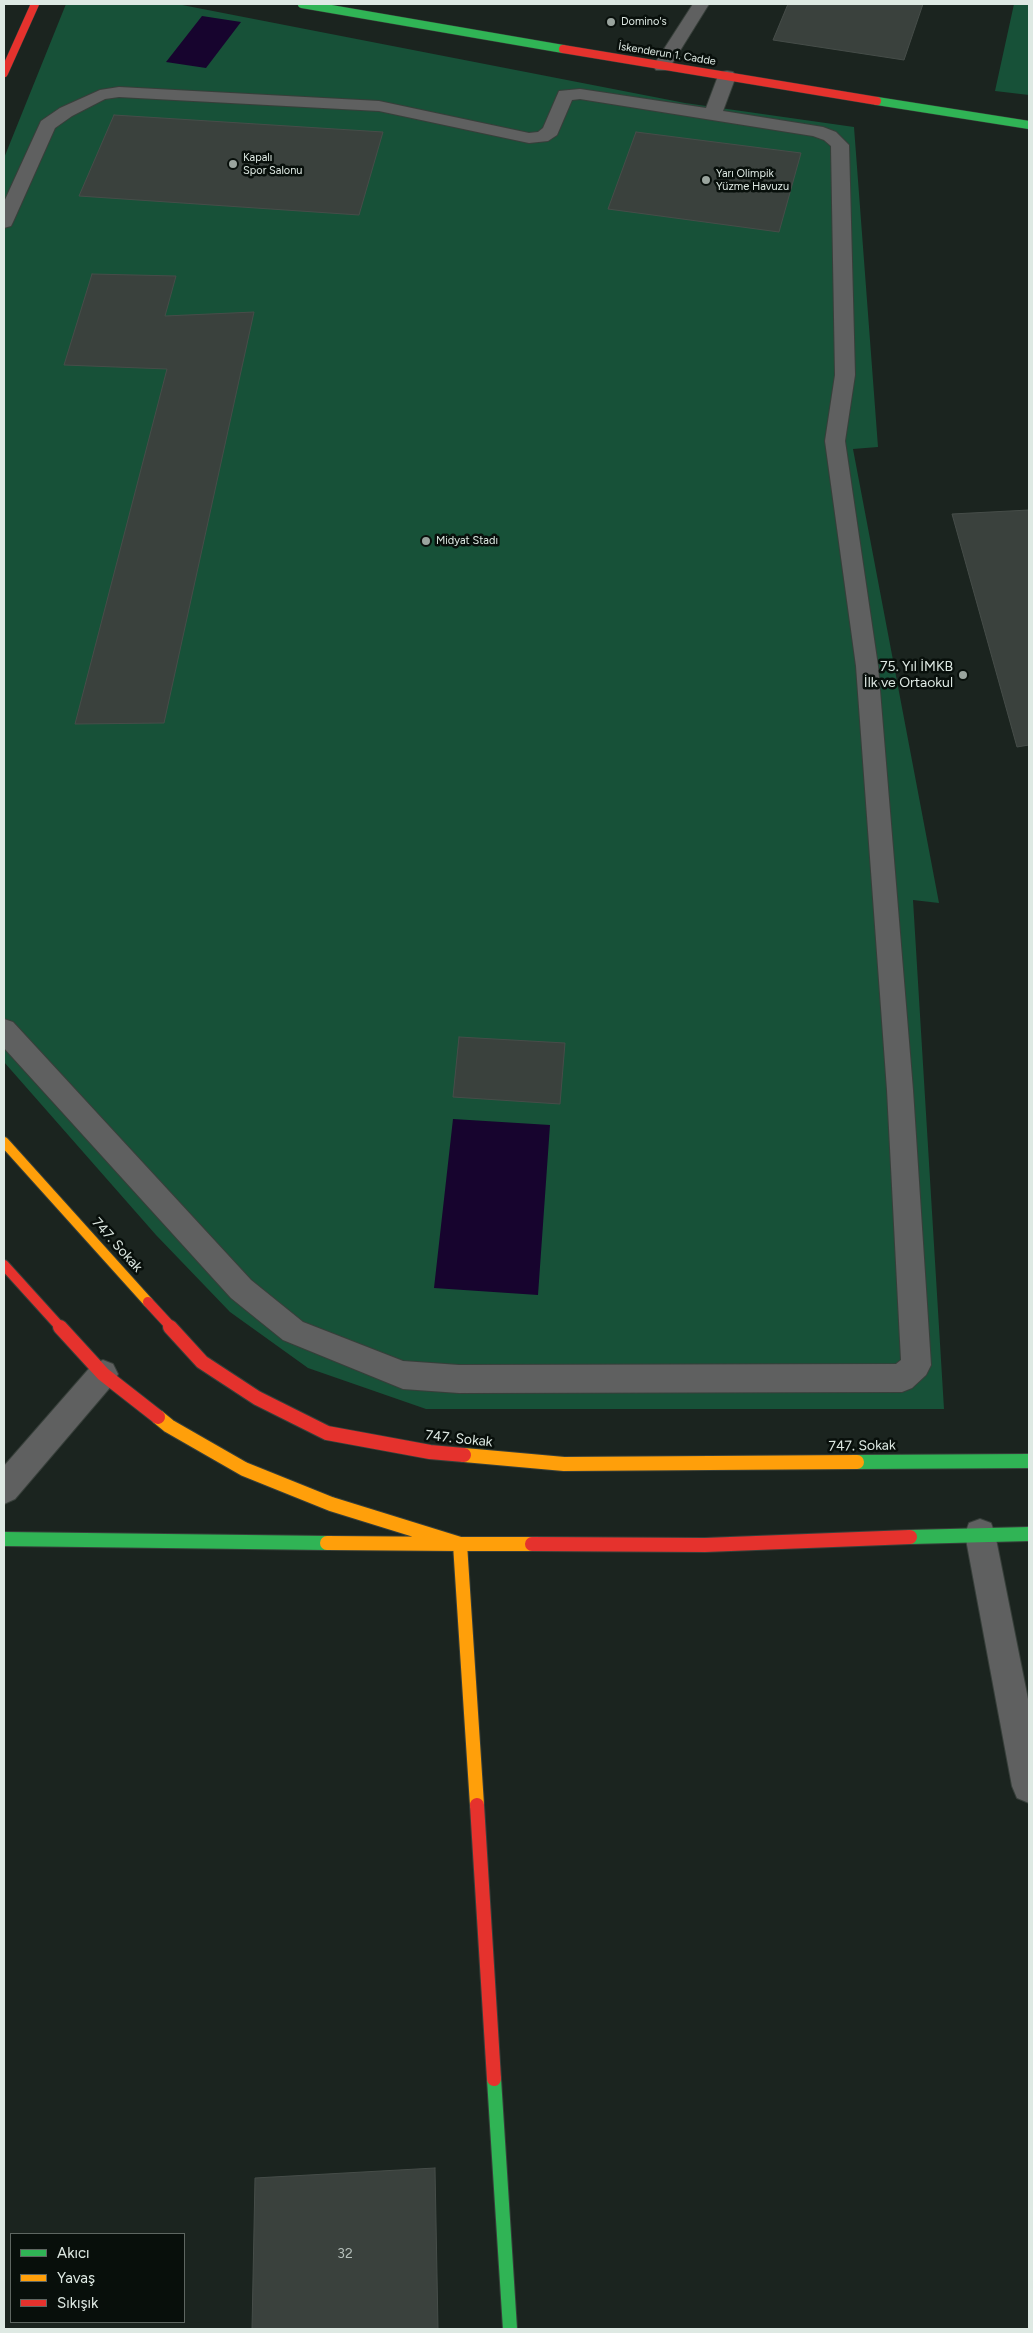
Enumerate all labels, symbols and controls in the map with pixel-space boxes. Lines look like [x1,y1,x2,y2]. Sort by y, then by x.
place label: Domino's [621,15,667,29]
marker: Domino's [605,16,617,28]
street label: İskenderun 1. Cadde [617,40,717,68]
place label: Kapalı Spor Salonu [243,151,303,177]
marker: Kapalı Spor Salonu [227,158,239,170]
place label: Yarı Olimpik Yüzme Havuzu [716,167,789,193]
marker: Yarı Olimpik Yüzme Havuzu [700,174,712,186]
place label: Midyat Stadı [436,534,498,548]
marker: Midyat Stadı [420,535,432,547]
place label: 75. Yıl İMKB İlk ve Ortaokul [864,659,953,692]
marker: 75. Yıl İMKB İlk ve Ortaokul [957,669,969,681]
street label: 747. Sokak [88,1214,146,1276]
street label: 747. Sokak [425,1427,493,1451]
street label: 747. Sokak [828,1437,896,1455]
legend [10,2233,185,2323]
text: Akıcı [57,2244,90,2262]
house number: 32 [337,2246,353,2262]
text: Yavaş [57,2269,95,2287]
text: Sıkışık [57,2294,98,2312]

